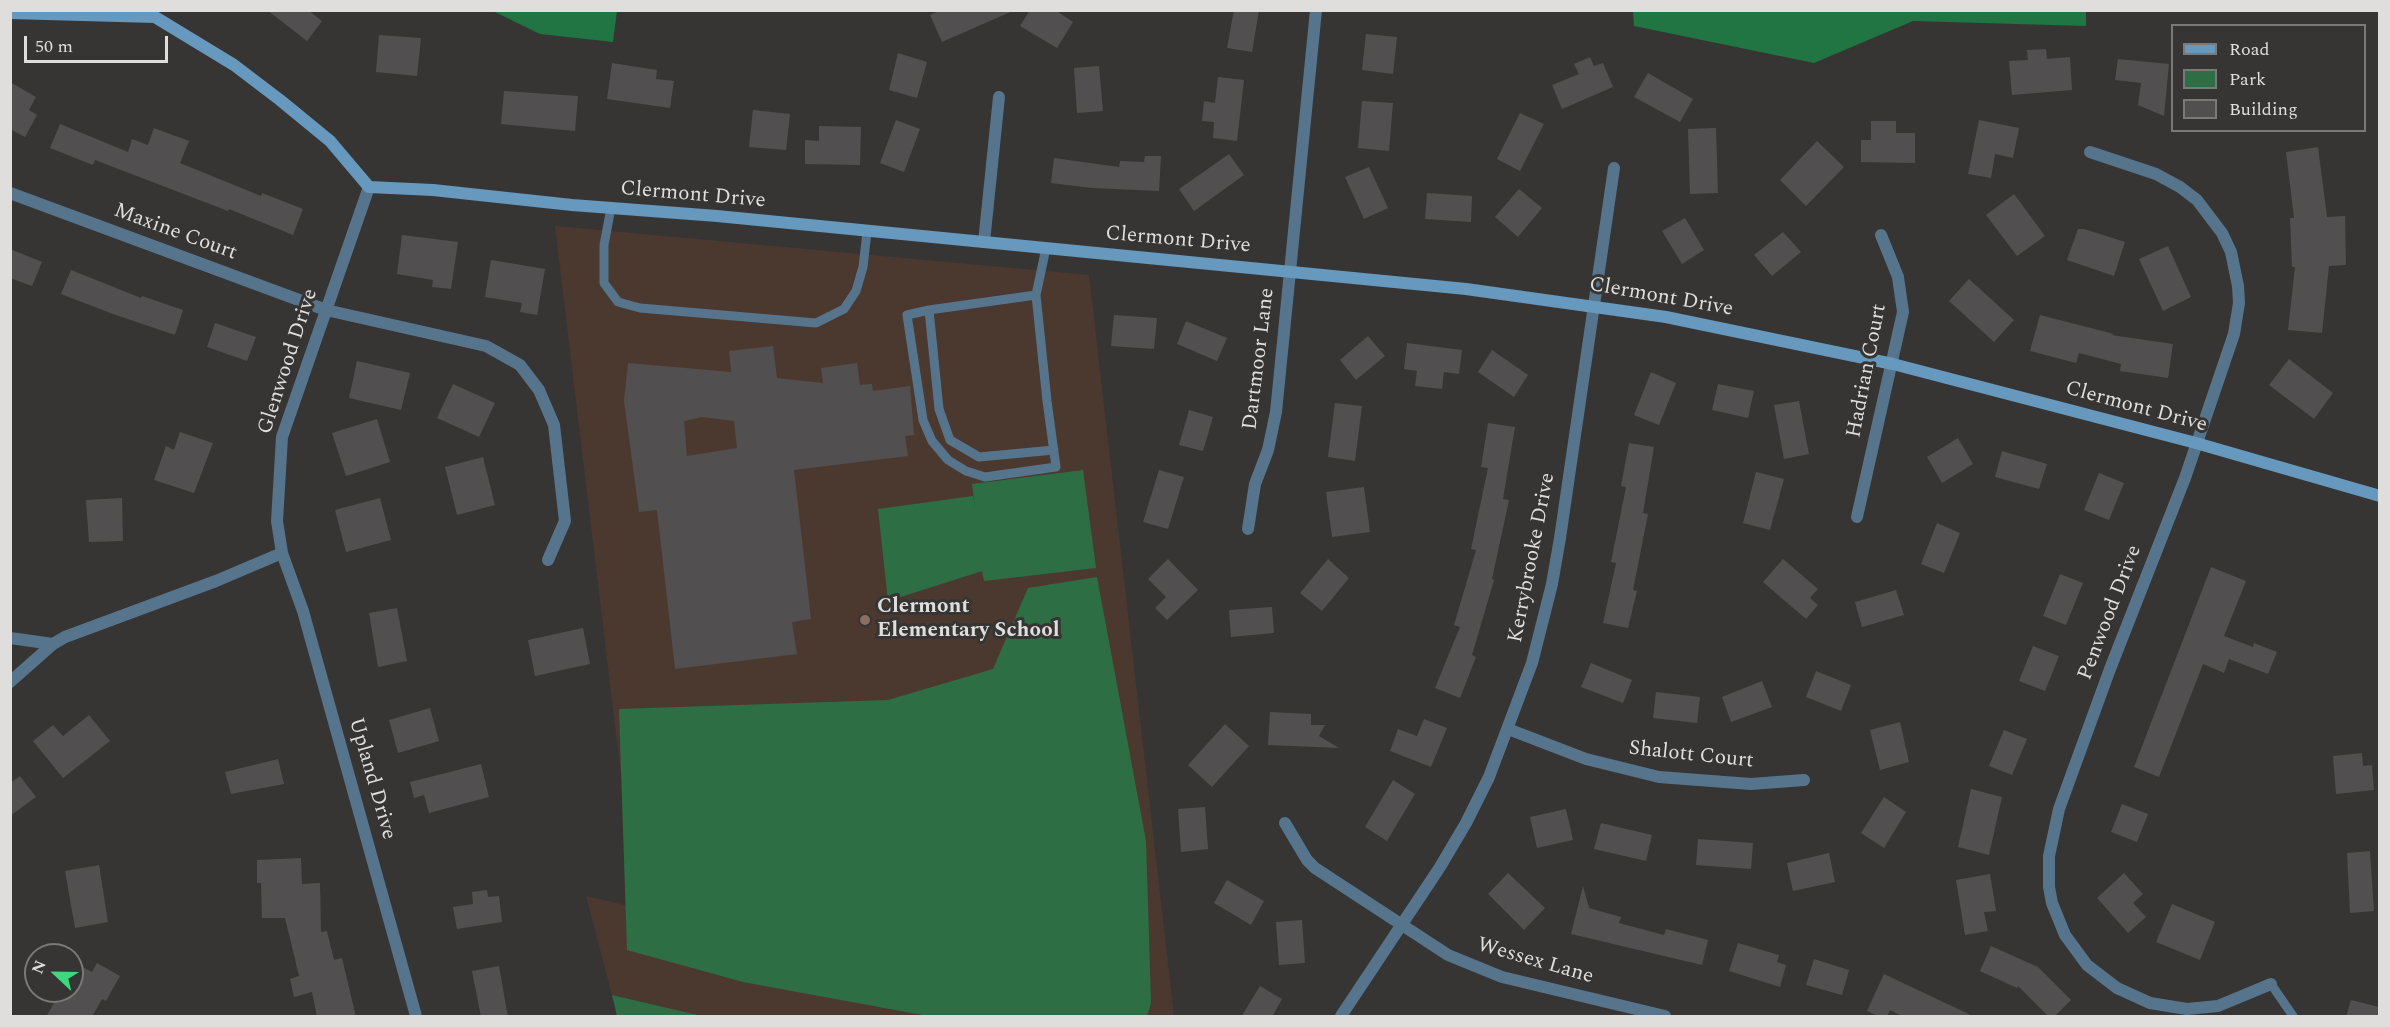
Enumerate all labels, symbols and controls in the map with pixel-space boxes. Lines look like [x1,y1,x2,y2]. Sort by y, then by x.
scale bar [27,24,171,62]
legend [2171,24,2366,132]
text: 50 m [35,33,73,60]
text: Road [2229,36,2270,63]
text: Park [2229,66,2266,93]
text: Building [2229,96,2298,123]
street label: Clermont Drive [619,177,767,215]
street label: Maxine Court [110,199,240,267]
street label: Clermont Drive [1104,222,1252,260]
street label: Clermont Drive [1587,273,1735,323]
street label: Glenwood Drive [254,286,324,438]
street label: Dartmoor Lane [1239,287,1281,431]
street label: Hadrian Court [1843,302,1893,440]
street label: Clermont Drive [2062,377,2210,439]
street label: Kerrybrooke Drive [1504,471,1562,645]
street label: Penwood Drive [2074,542,2148,684]
place label: Clermont Elementary School [877,595,1060,645]
marker: Clermont Elementary School [858,613,872,627]
street label: Upland Drive [342,715,400,843]
street label: Shalott Court [1627,737,1755,775]
street label: Wessex Lane [1474,933,1596,991]
north arrow [24,943,84,1003]
text: N [26,956,53,978]

